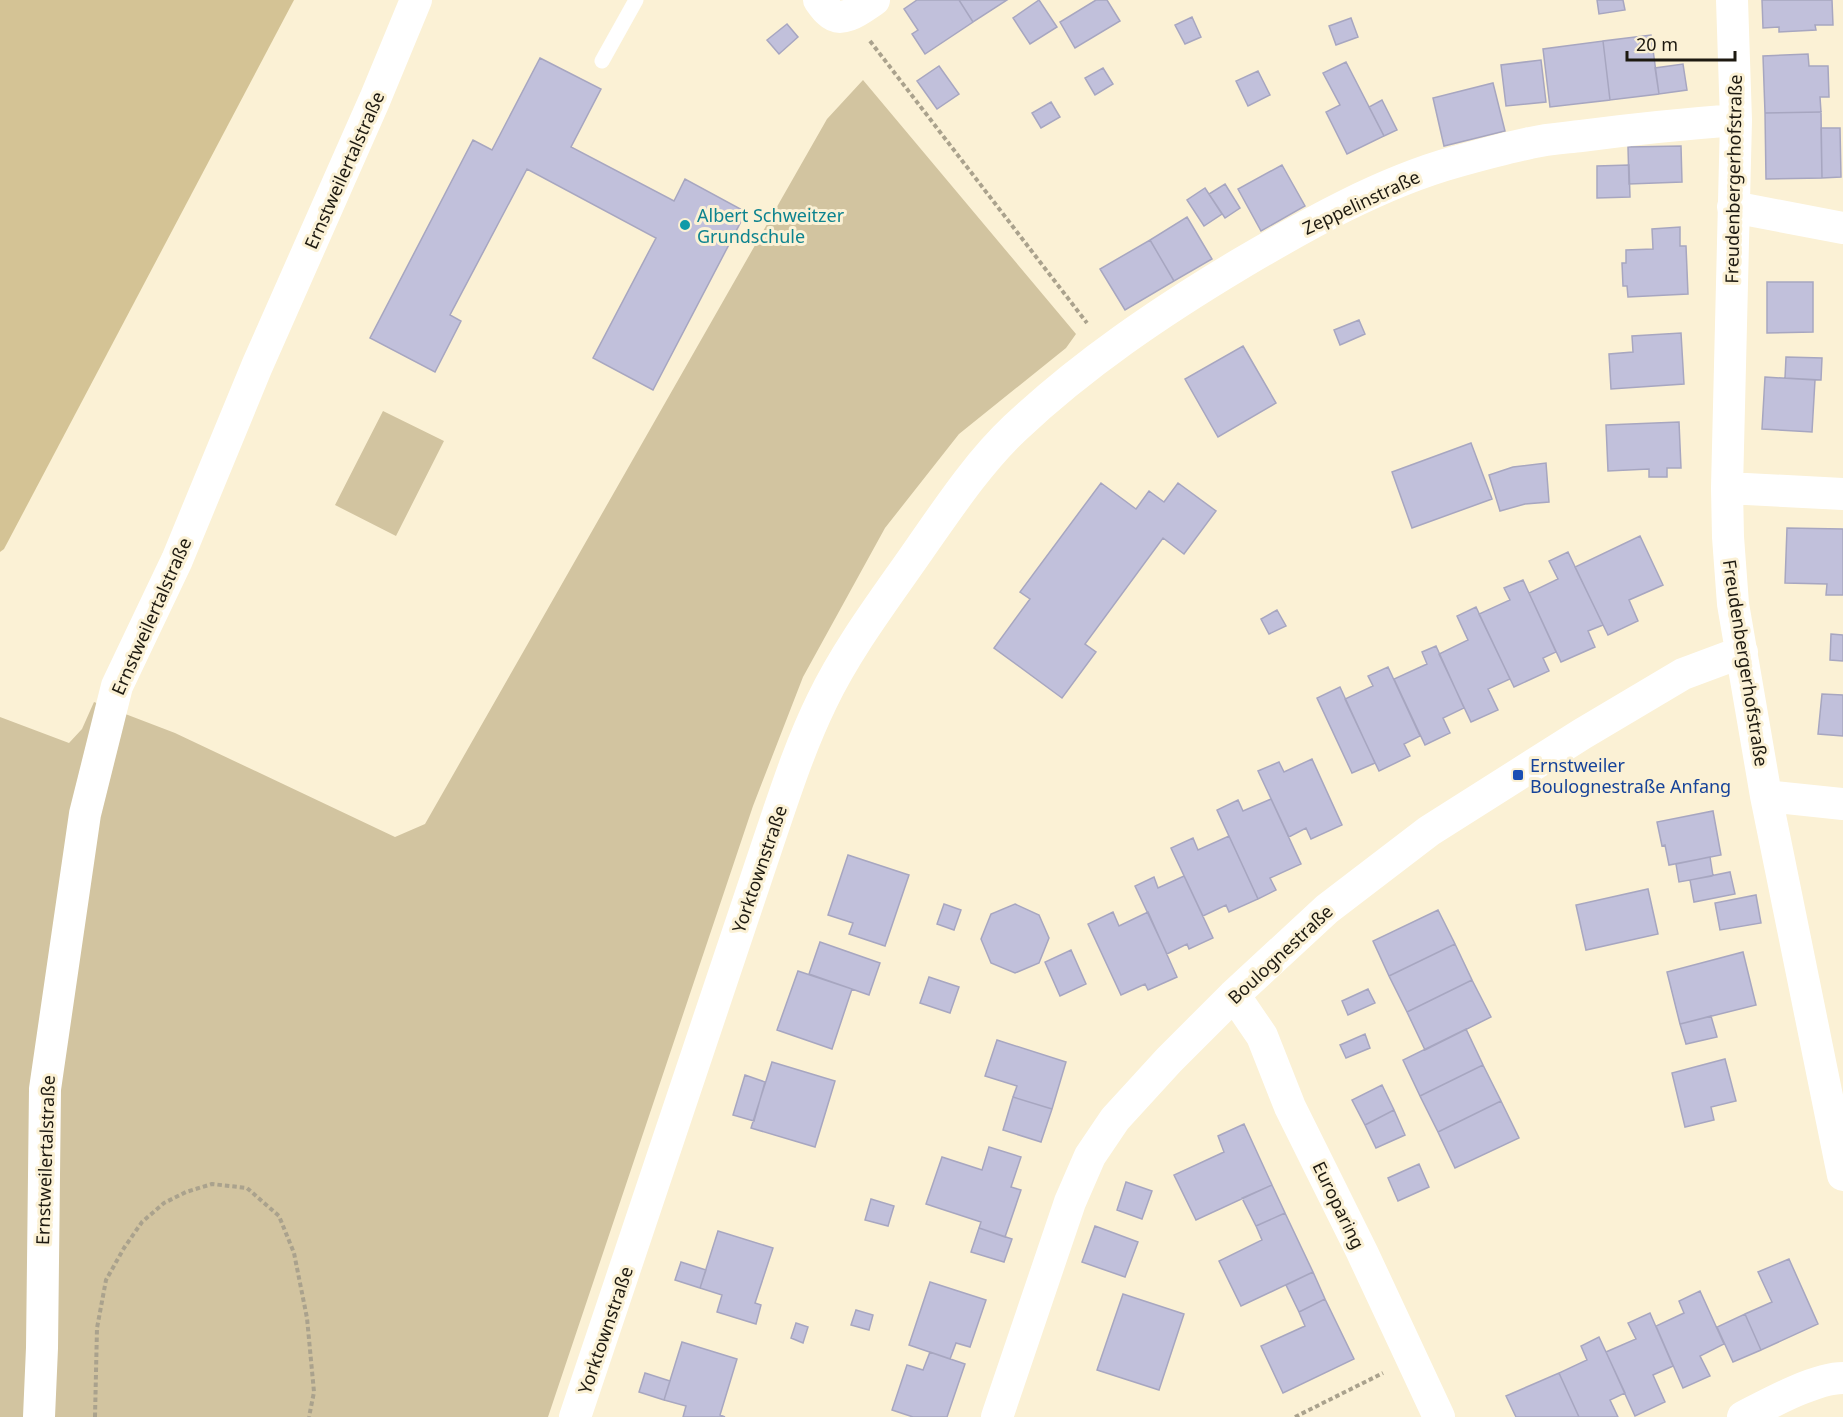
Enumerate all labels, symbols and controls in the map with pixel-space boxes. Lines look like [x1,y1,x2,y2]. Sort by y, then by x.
scale bar [1627,24,1735,62]
text: 20 m [1636,32,1678,56]
street label: Freudenbergerhofstraße [1719,74,1747,284]
street label: Ernstweilertalstraße [298,88,390,252]
street label: Zeppelinstraße [1298,164,1424,240]
place label: Albert Schweitzer Grundschule [697,203,845,248]
marker: Albert Schweitzer Grundschule [678,218,692,232]
street label: Ernstweilertalstraße [105,534,197,698]
street label: Freudenbergerhofstraße [1718,558,1774,768]
place label: Ernstweiler Boulognestraße Anfang [1530,753,1731,798]
marker: Ernstweiler Boulognestraße Anfang [1511,768,1525,782]
street label: Yorktownstraße [726,802,792,936]
street label: Boulognestraße [1222,899,1338,1009]
street label: Ernstweilertalstraße [30,1075,60,1245]
street label: Europaring [1307,1157,1371,1253]
street label: Yorktownstraße [572,1263,638,1397]

